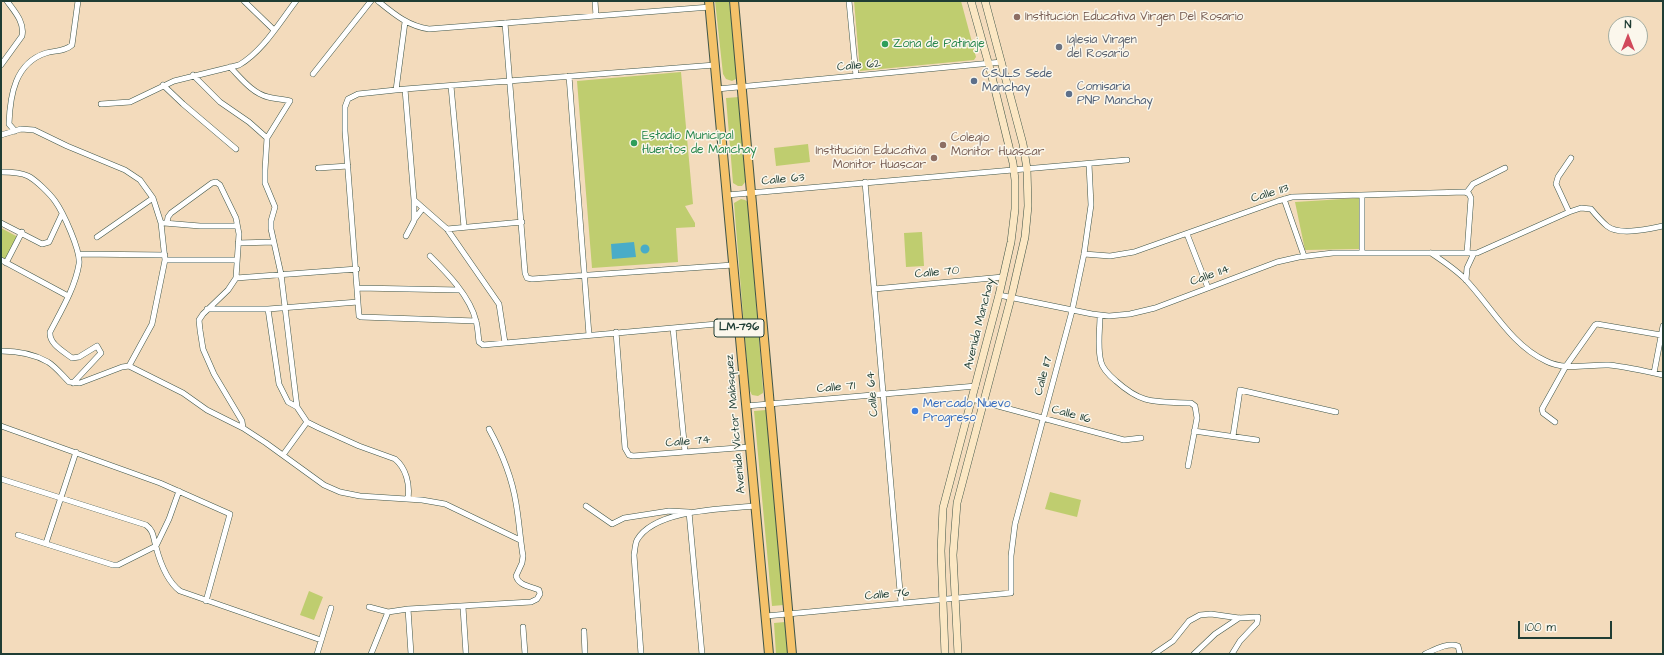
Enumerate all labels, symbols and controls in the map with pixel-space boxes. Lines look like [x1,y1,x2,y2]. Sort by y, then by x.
place label: Institución Educativa Virgen Del Rosario [1025,10,1243,24]
marker: Institución Educativa Virgen Del Rosario [1012,12,1022,22]
north arrow [1608,16,1648,56]
text: N [1625,17,1631,32]
place label: Iglesia Virgen del Rosario [1067,33,1137,61]
place label: Zona de Patinaje [893,37,985,51]
marker: Zona de Patinaje [880,39,890,49]
marker: Iglesia Virgen del Rosario [1054,42,1064,52]
street label: Calle 62 [836,57,882,75]
place label: CSJLS Sede Manchay [982,67,1052,95]
marker: CSJLS Sede Manchay [969,76,979,86]
place label: Comisaría PNP Manchay [1077,80,1153,108]
marker: Comisaría PNP Manchay [1064,89,1074,99]
place label: Estadio Municipal Huertos de Manchay [642,129,757,157]
place label: Colegio Monitor Huascar [951,131,1044,159]
marker: Estadio Municipal Huertos de Manchay [629,138,639,148]
marker: Colegio Monitor Huascar [938,140,948,150]
place label: Institución Educativa Monitor Huascar [816,144,926,172]
marker: Institución Educativa Monitor Huascar [929,153,939,163]
street label: Calle 63 [761,171,805,189]
street label: Calle 113 [1249,181,1291,207]
street label: Calle 114 [1188,262,1232,290]
street label: Calle 70 [914,264,960,282]
street label: Avenida Manchay [962,277,998,371]
road number: LM-796 [714,319,764,337]
street label: Avenida Victor Malásquez [723,354,749,494]
street label: Calle 117 [1032,355,1056,397]
street label: Calle 64 [864,371,882,417]
street label: Calle 71 [816,379,856,397]
place label: Mercado Nuevo Progreso [923,397,1011,425]
street label: Calle 116 [1050,403,1092,427]
marker: Mercado Nuevo Progreso [910,406,920,416]
street label: Calle 74 [665,433,711,451]
street label: Calle 76 [864,586,910,604]
scale bar [1520,613,1614,639]
text: 100 m [1525,619,1556,636]

